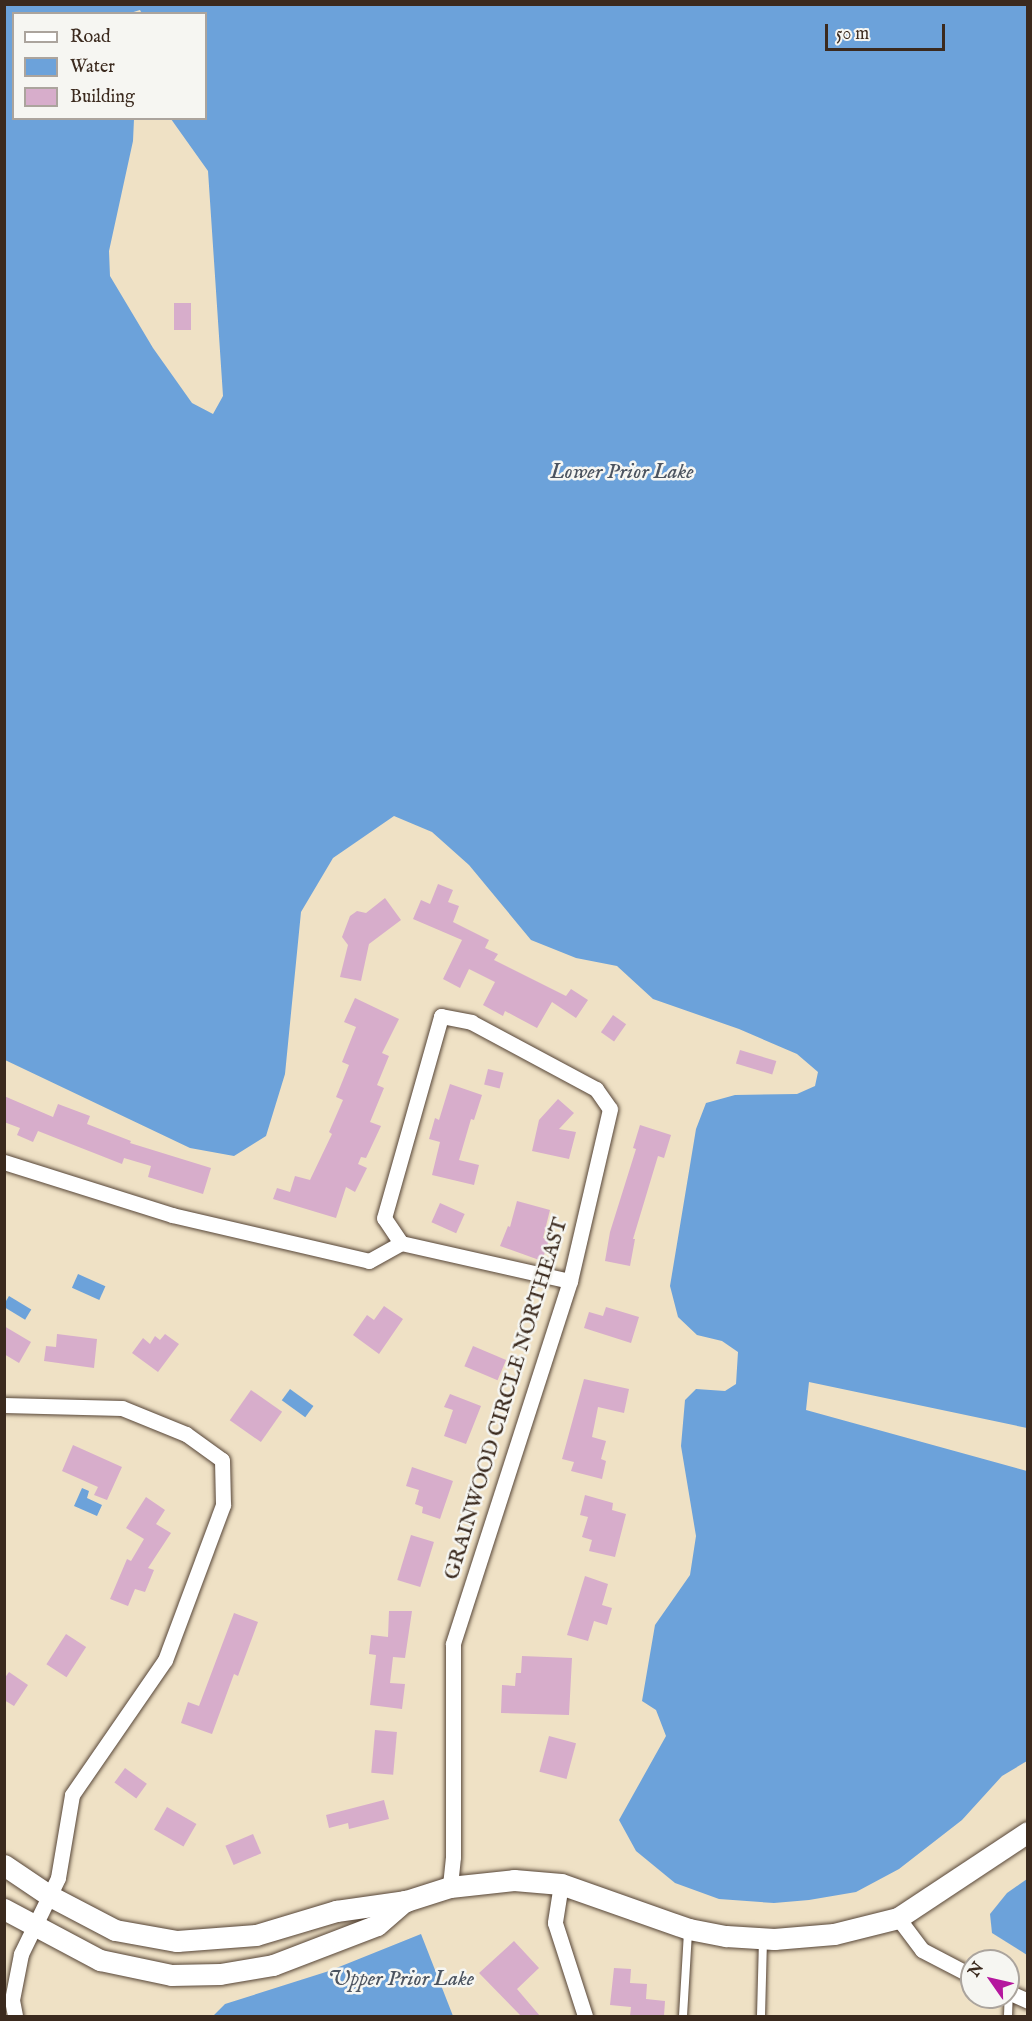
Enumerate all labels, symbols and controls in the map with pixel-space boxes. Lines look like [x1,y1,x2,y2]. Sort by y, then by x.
legend [12,12,207,120]
scale bar [828,12,948,50]
text: 50 m [836,23,869,46]
text: Road [70,26,111,49]
text: Water [70,56,115,79]
text: Building [70,86,135,109]
water label: Lower Prior Lake [550,460,694,486]
street label: GRAINWOOD CIRCLE NORTHEAST [440,1215,574,1583]
north arrow [960,1949,1020,2009]
text: N [965,1959,989,1981]
water label: Upper Prior Lake [328,1967,474,1993]

